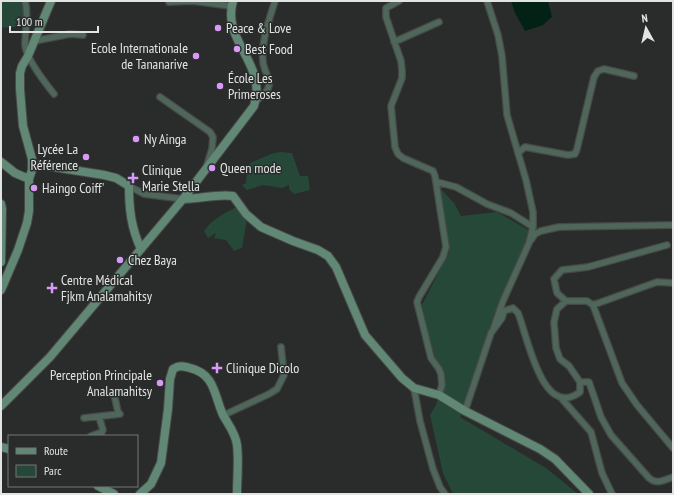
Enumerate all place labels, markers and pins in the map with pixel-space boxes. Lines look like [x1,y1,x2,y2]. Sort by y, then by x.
place label: Peace & Love [226,19,291,37]
marker: Peace & Love [213,23,223,33]
place label: Ecole Internationale de Tananarive [91,39,188,73]
place label: Best Food [245,40,293,58]
marker: Best Food [232,44,242,54]
marker: Ecole Internationale de Tananarive [191,51,201,61]
place label: École Les Primeroses [228,69,281,103]
marker: École Les Primeroses [215,81,225,91]
place label: Ny Ainga [144,130,186,148]
marker: Ny Ainga [131,134,141,144]
place label: Lycée La Référence [30,140,78,174]
marker: Lycée La Référence [81,152,91,162]
place label: Queen mode [220,159,282,177]
place label: Clinique Marie Stella [142,161,200,195]
marker: Queen mode [207,163,217,173]
marker: Clinique Marie Stella [127,172,139,184]
place label: Haingo Coiff' [42,179,104,197]
marker: Haingo Coiff' [29,183,39,193]
place label: Chez Baya [128,251,177,269]
marker: Chez Baya [115,255,125,265]
place label: Centre Médical Fjkm Analamahitsy [61,271,153,305]
marker: Centre Médical Fjkm Analamahitsy [46,282,58,294]
place label: Clinique Dicolo [226,359,299,377]
marker: Clinique Dicolo [211,362,223,374]
place label: Perception Principale Analamahitsy [50,366,153,400]
marker: Perception Principale Analamahitsy [155,378,165,388]

